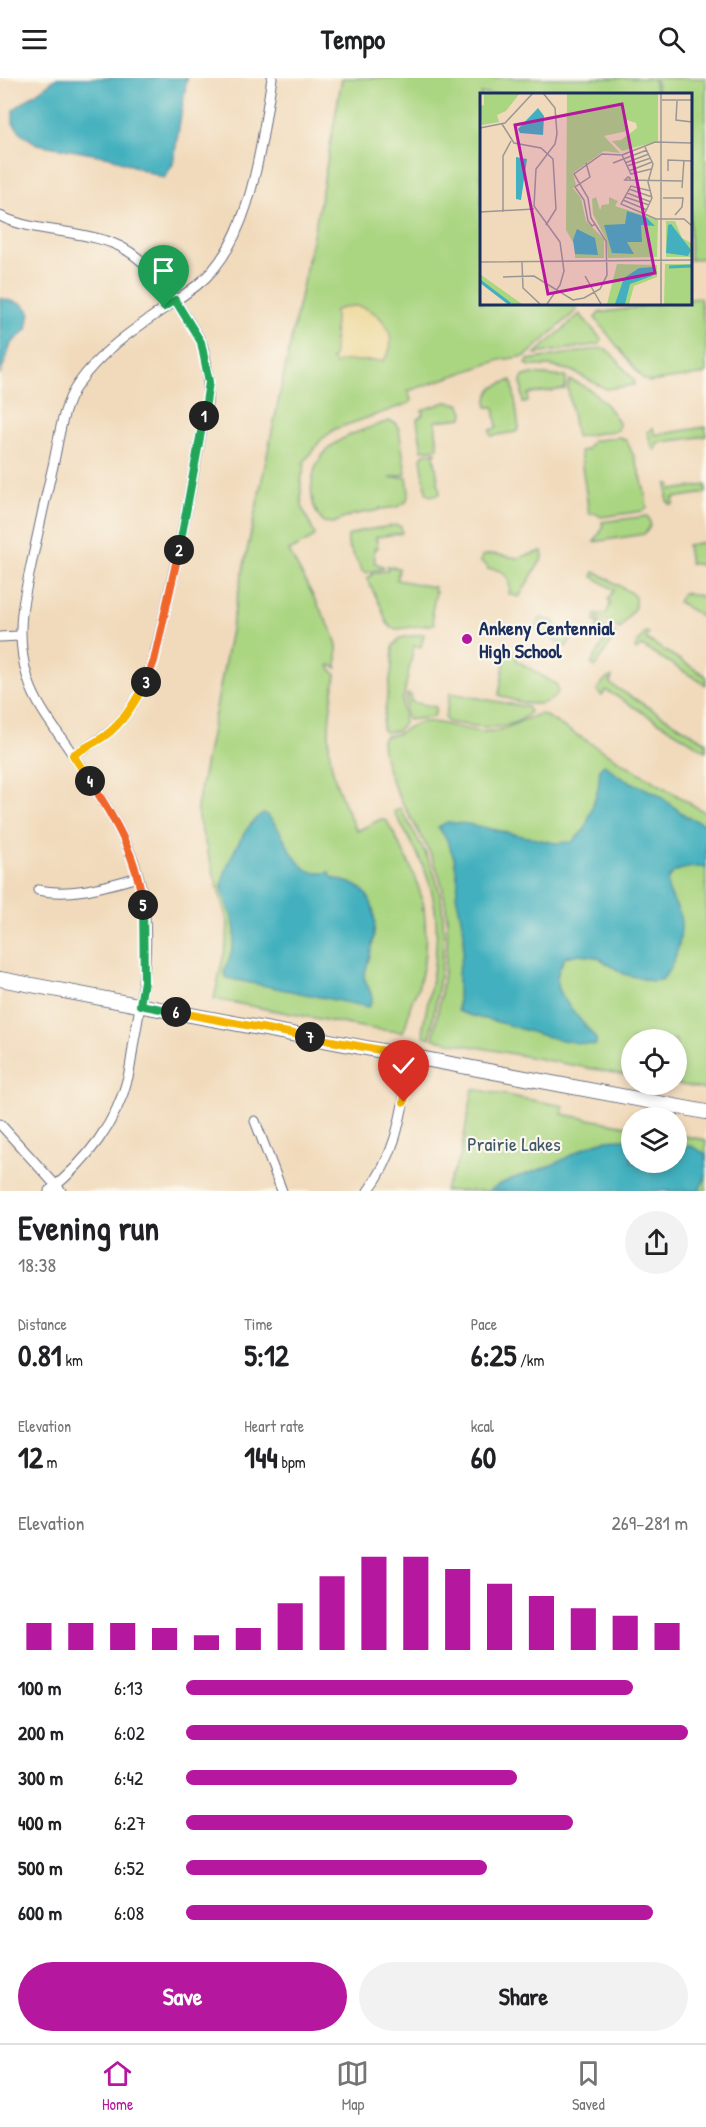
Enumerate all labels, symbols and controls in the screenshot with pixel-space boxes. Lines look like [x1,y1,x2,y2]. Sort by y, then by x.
text: Tempo [321,21,385,57]
icon: menu [18,23,51,56]
icon: search [655,23,688,56]
inset map [480,93,691,304]
pin [138,245,189,307]
icon: arrive [147,254,180,287]
pin: 1 [189,401,219,431]
text: 1 [201,405,207,427]
pin: 2 [164,535,194,565]
text: 2 [175,539,183,561]
place label: Ankeny Centennial High School [479,614,615,665]
marker: Ankeny Centennial High School [460,632,474,646]
pin: 3 [131,667,161,697]
text: 3 [142,671,150,693]
pin: 4 [75,766,105,796]
text: 4 [87,770,93,792]
pin: 5 [128,890,158,920]
text: 5 [140,894,146,916]
pin: 6 [161,997,191,1027]
text: 6 [173,1001,179,1023]
pin: 7 [295,1022,325,1052]
text: 7 [306,1026,314,1048]
map controls [621,1029,687,1173]
button: locate [621,1029,687,1095]
pin [378,1040,429,1102]
icon: check [387,1049,420,1082]
button: layers [621,1107,687,1173]
park label: Prairie Lakes [467,1130,561,1157]
text: Evening run [18,1206,159,1250]
button: share [625,1211,688,1274]
text: 18:38 [18,1251,56,1278]
text: Distance [18,1313,67,1335]
text: Time [244,1313,273,1335]
text: Pace [471,1313,497,1335]
text: 0.81 [18,1335,62,1375]
text: 5:12 [244,1335,289,1375]
text: 6:25 [471,1335,516,1375]
text: km [62,1349,83,1371]
text: /km [516,1349,544,1371]
text: Elevation [18,1415,71,1437]
text: Heart rate [244,1415,304,1437]
text: kcal [471,1415,494,1437]
text: 12 [18,1437,43,1477]
text: 144 [244,1437,278,1477]
text: 60 [471,1437,496,1477]
text: m [43,1451,58,1473]
text: bpm [278,1451,306,1473]
text: Elevation [18,1509,84,1536]
text: 269–281 m [611,1509,688,1536]
text: 100 m [18,1674,61,1701]
text: 6:13 [114,1674,143,1701]
text: 200 m [18,1719,63,1746]
text: 6:02 [114,1719,145,1746]
text: 300 m [18,1764,63,1791]
text: 6:42 [114,1764,143,1791]
text: 400 m [18,1809,62,1836]
text: 6:27 [114,1809,146,1836]
text: 500 m [18,1854,63,1881]
text: 6:52 [114,1854,144,1881]
text: 600 m [18,1899,62,1926]
text: 6:08 [114,1899,144,1926]
button: Save [18,1962,347,2031]
button: Share [359,1962,688,2031]
tab: Home [101,2057,134,2115]
tab: Map [336,2057,369,2115]
tab: Saved [572,2057,605,2115]

